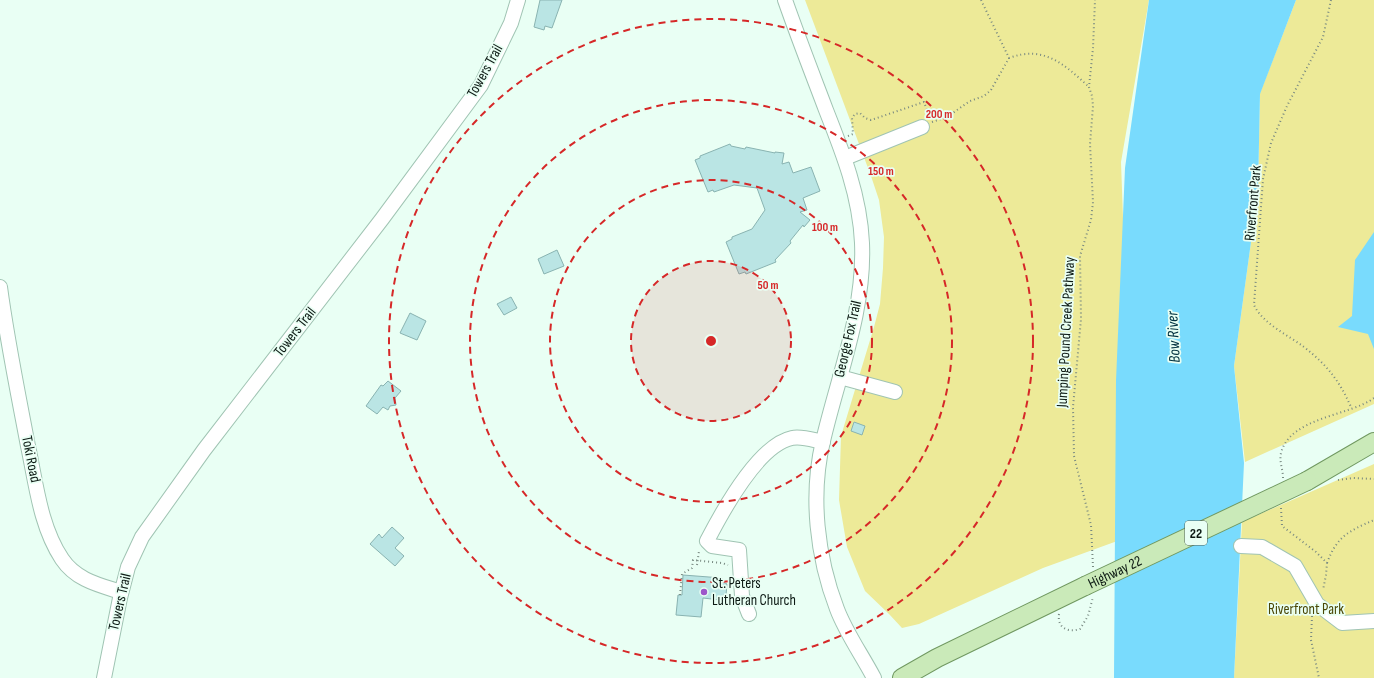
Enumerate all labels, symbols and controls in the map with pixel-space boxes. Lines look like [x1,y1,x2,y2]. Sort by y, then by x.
street label: Towers Trail [463,41,507,101]
text: 200 m [926,107,952,122]
text: 150 m [868,164,894,179]
street label: Riverfront Park [1240,164,1266,242]
text: 100 m [812,220,838,235]
street label: Jumping Pound Creek Pathway [1053,256,1079,409]
text: 50 m [758,278,778,293]
street label: George Fox Trail [830,299,866,379]
street label: Towers Trail [270,303,320,361]
water label: Bow River [1163,310,1185,363]
centre of rings [704,334,718,348]
street label: Toki Road [17,434,45,484]
road number: 22 [1185,521,1207,545]
street label: Highway 22 [1085,551,1145,593]
street label: Towers Trail [104,572,136,632]
place label: St. Peters Lutheran Church [712,574,796,610]
marker: St. Peters Lutheran Church [699,587,709,597]
park label: Riverfront Park [1268,600,1344,619]

